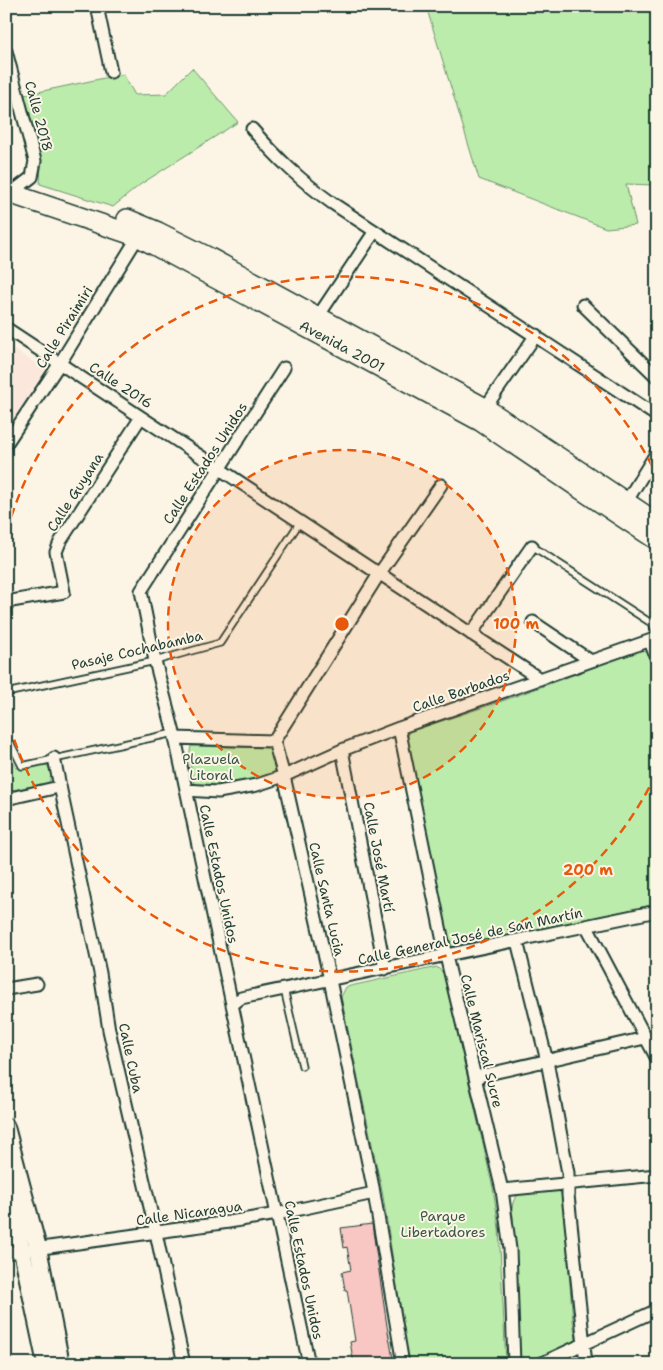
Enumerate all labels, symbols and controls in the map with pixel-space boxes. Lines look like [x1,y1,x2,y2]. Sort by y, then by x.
street label: Calle 2018 [21,79,57,153]
street label: Calle Piraimiri [32,282,96,372]
street label: Avenida 2001 [296,316,388,376]
street label: Calle 2016 [86,358,156,412]
street label: Calle Estados Unidos [159,399,251,527]
street label: Calle Guyana [43,449,107,535]
text: 100 m [493,614,539,634]
centre of rings [333,615,351,633]
street label: Pasaje Cochabamba [70,626,205,674]
street label: Calle Barbados [410,666,512,716]
park label: Plazuela Litoral [182,750,240,784]
street label: Calle José Martí [359,800,399,914]
street label: Calle Estados Unidos [195,803,243,945]
street label: Calle Santa Lucia [305,840,349,958]
text: 200 m [563,860,613,880]
street label: Calle General José de San Martín [356,903,584,969]
street label: Calle Mariscal Sucre [457,972,507,1110]
street label: Calle Cuba [115,1021,147,1095]
street label: Calle Nicaragua [135,1197,244,1229]
street label: Calle Estados Unidos [280,1199,328,1341]
park label: Parque Libertadores [400,1207,486,1241]

